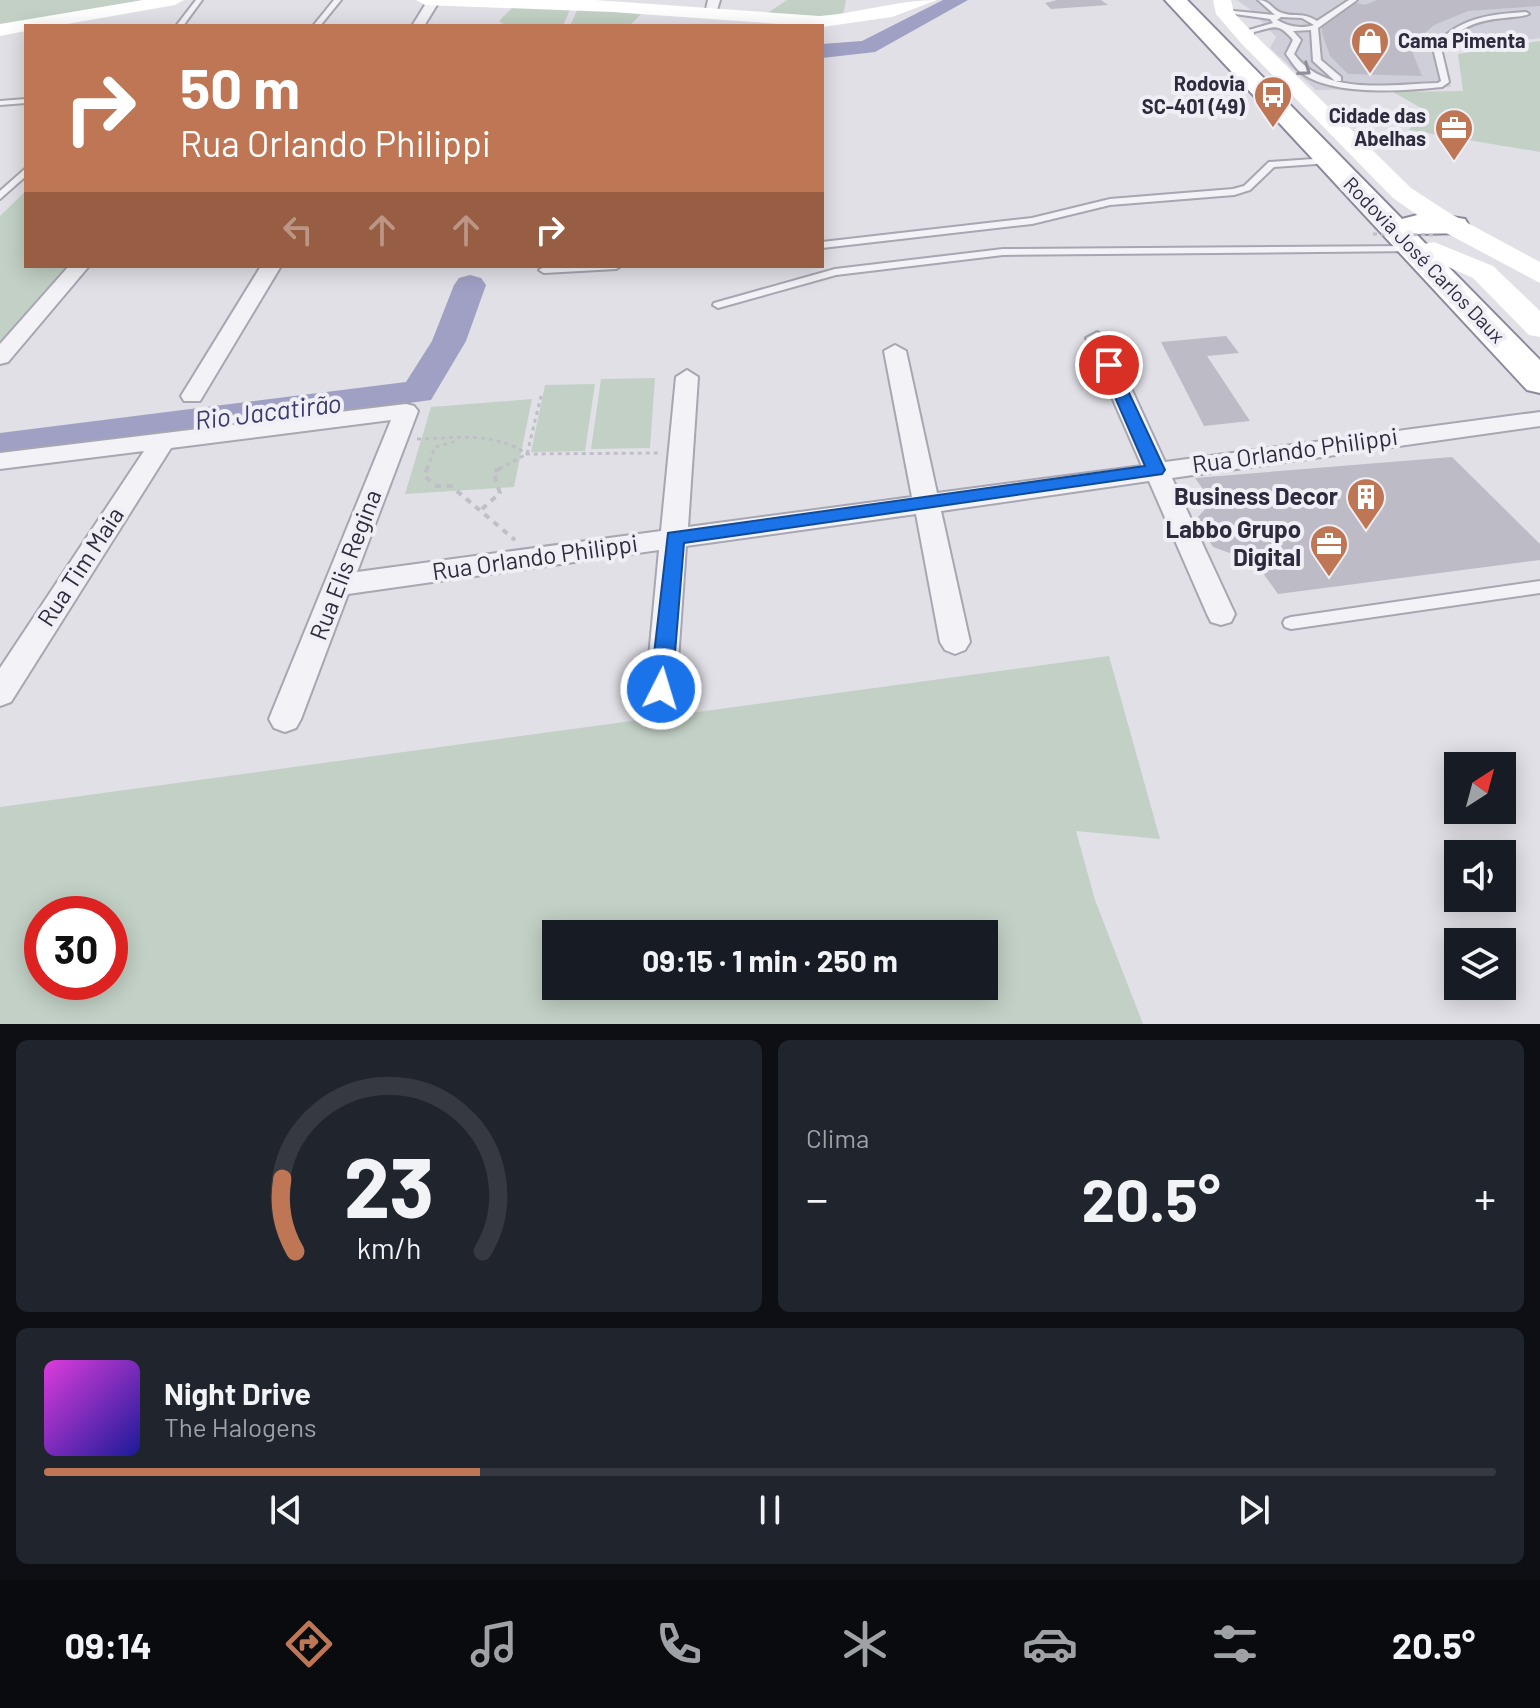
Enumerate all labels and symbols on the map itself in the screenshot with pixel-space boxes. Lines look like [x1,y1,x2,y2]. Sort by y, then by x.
shop icon: Cama Pimenta [1349,20,1391,75]
place label: Cama Pimenta [1398,28,1526,52]
one-way arrow [1297,60,1311,75]
place label: Rodovia SC-401 (49) [1142,71,1245,118]
bus stop icon: Rodovia SC-401 (49) [1252,74,1294,129]
place label: Cidade das Abelhas [1329,103,1426,150]
office icon: Cidade das Abelhas [1433,107,1475,162]
street label: Rodovia José Carlos Daux [1339,171,1511,348]
pin [1075,331,1143,399]
water label: Rio Jacatirão [193,386,343,435]
street label: Rua Orlando Philippi [1190,421,1399,478]
building icon: Business Decor [1345,476,1387,531]
place label: Business Decor [1174,481,1338,510]
street label: Rua Elis Regina [303,485,387,644]
street label: Rua Tim Maia [30,501,129,631]
place label: Labbo Grupo Digital [1165,514,1301,571]
office icon: Labbo Grupo Digital [1308,523,1350,578]
street label: Rua Orlando Philippi [430,528,639,585]
position arrow [619,647,703,731]
north arrow [1444,752,1516,824]
speed limit sign: 30 [24,896,128,1000]

